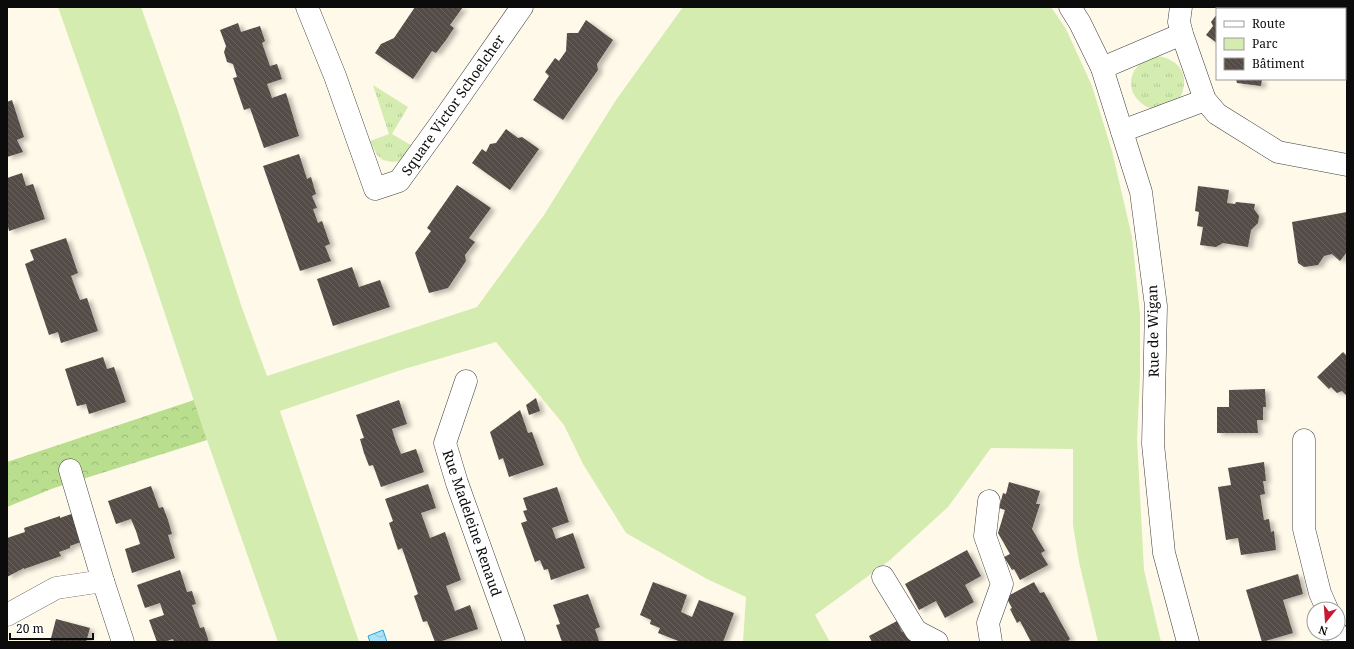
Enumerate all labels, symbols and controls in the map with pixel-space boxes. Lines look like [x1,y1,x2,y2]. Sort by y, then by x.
legend [1216,8,1346,80]
text: Route [1252,15,1285,32]
street label: Square Victor Schoelcher [397,30,509,179]
text: Parc [1252,35,1278,52]
text: Bâtiment [1252,55,1304,72]
street label: Rue de Wigan [1142,285,1163,377]
street label: Rue Madeleine Renaud [438,447,507,599]
north arrow [1306,601,1346,641]
scale bar [10,615,93,641]
text: 20 m [16,620,44,637]
text: N [1316,623,1329,639]

